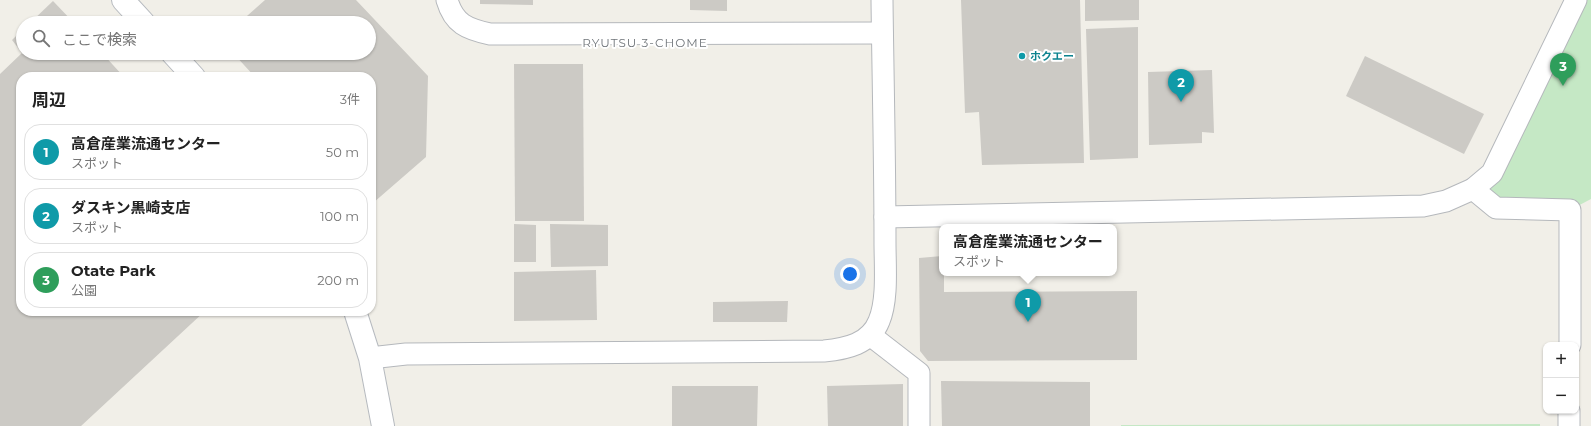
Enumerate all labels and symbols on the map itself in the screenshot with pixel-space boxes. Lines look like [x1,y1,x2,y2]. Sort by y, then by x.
district label: RYUTSU 3-CHOME [582,35,708,50]
place label: ホクエー [1030,49,1074,63]
marker: ホクエー [1017,51,1027,61]
pin: 3 [1550,53,1576,86]
pin: 2 [1168,69,1194,102]
your location [840,264,860,284]
pin: 1 [1015,289,1041,322]

